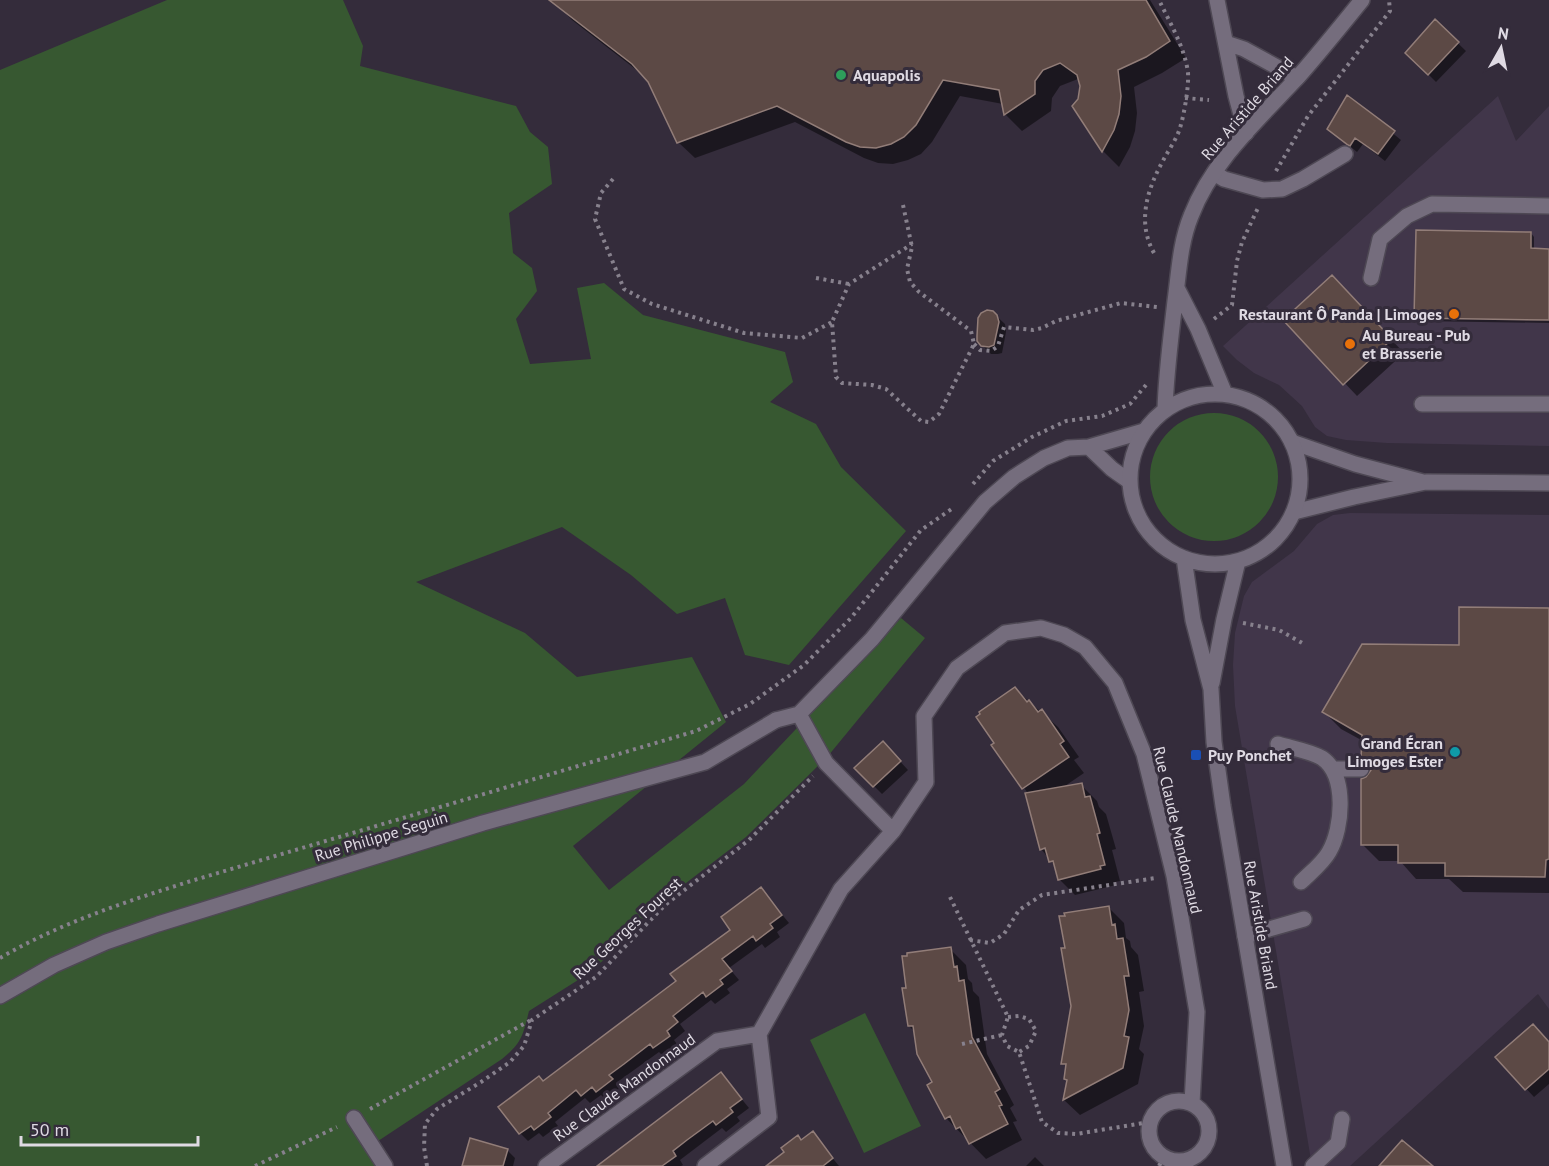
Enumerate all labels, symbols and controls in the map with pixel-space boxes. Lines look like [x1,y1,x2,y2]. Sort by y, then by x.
north arrow [1471,18,1531,78]
text: N [1497,22,1510,44]
street label: Rue Aristide Briand [1197,52,1297,164]
place label: Aquapolis [853,65,921,85]
marker: Aquapolis [834,68,848,82]
place label: Restaurant Ô Panda | Limoges [1239,304,1442,324]
marker: Restaurant Ô Panda | Limoges [1447,307,1461,321]
place label: Au Bureau - Pub et Brasserie [1362,325,1471,363]
marker: Au Bureau - Pub et Brasserie [1343,337,1357,351]
place label: Grand Écran Limoges Ester [1347,733,1443,771]
street label: Rue Claude Mandonnaud [1149,744,1207,916]
place label: Puy Ponchet [1208,745,1292,765]
marker: Grand Écran Limoges Ester [1448,745,1462,759]
marker: Puy Ponchet [1189,748,1203,762]
street label: Rue Philippe Seguin [312,806,450,866]
street label: Rue Aristide Briand [1240,859,1282,991]
street label: Rue Georges Fourest [569,872,686,983]
street label: Rue Claude Mandonnaud [549,1029,699,1145]
scale bar [21,1109,198,1147]
text: 50 m [30,1118,69,1141]

